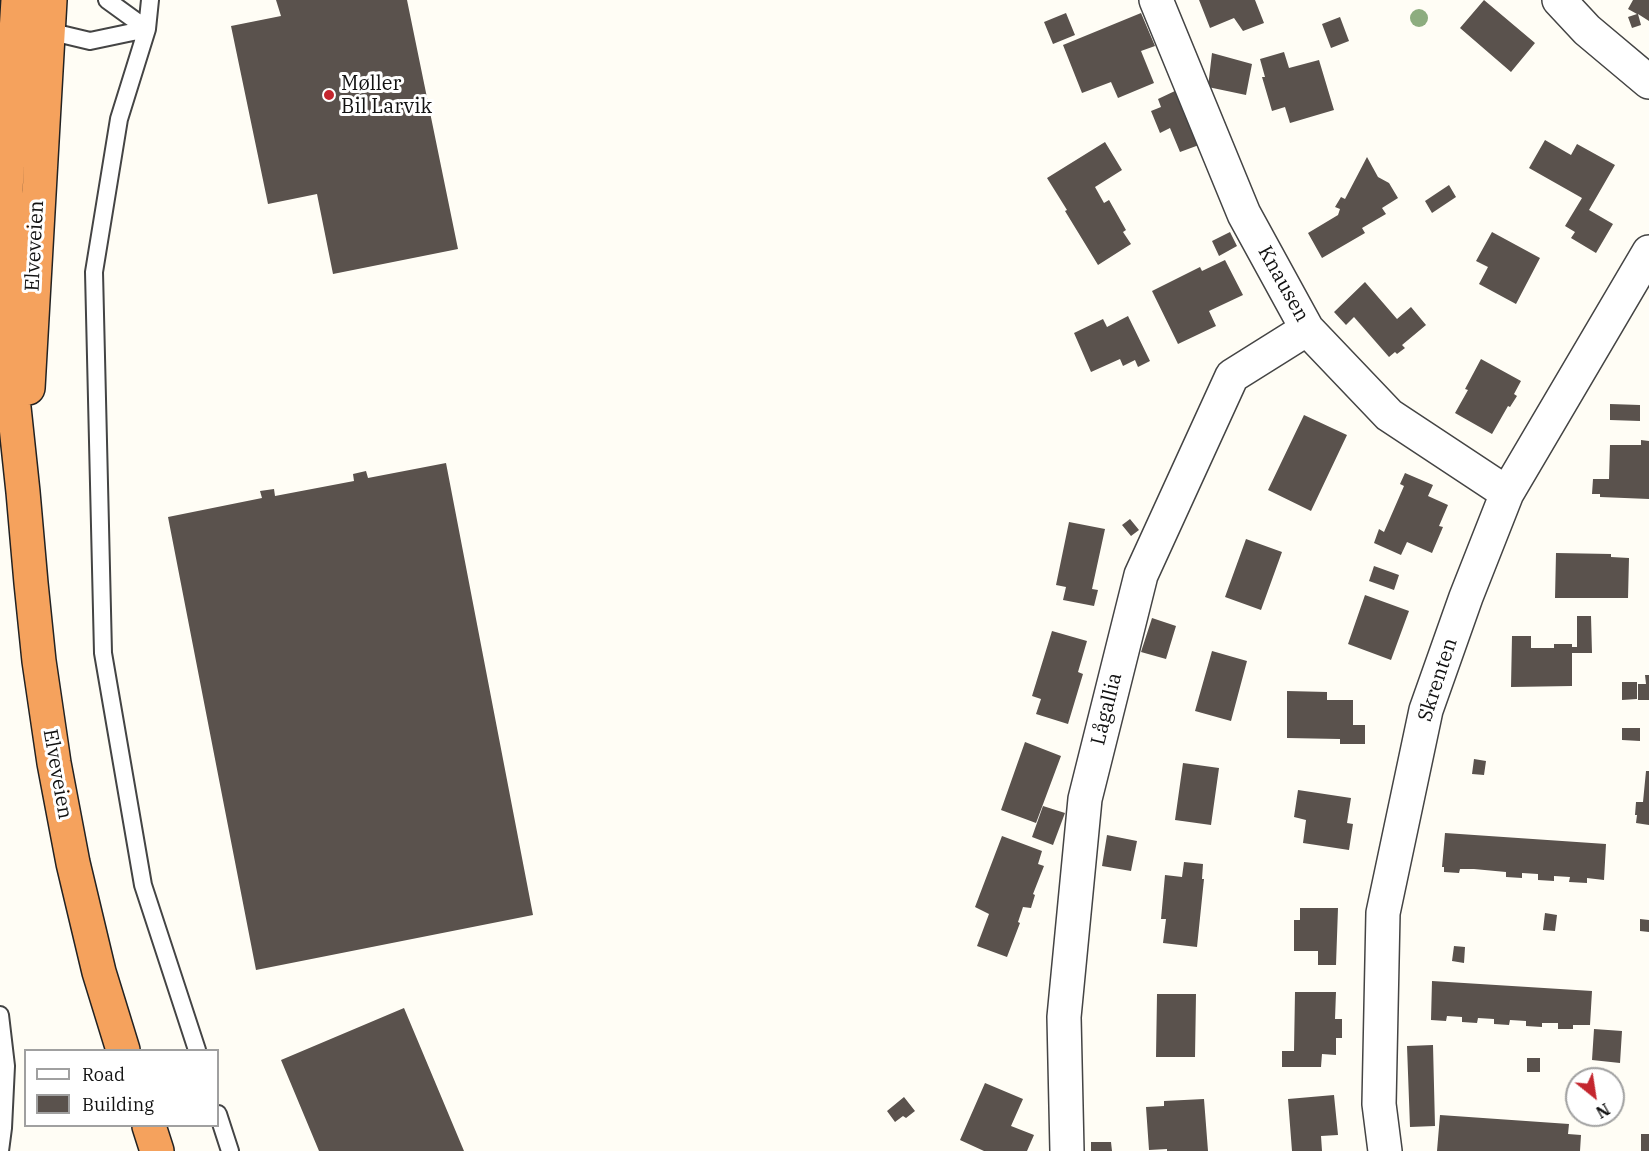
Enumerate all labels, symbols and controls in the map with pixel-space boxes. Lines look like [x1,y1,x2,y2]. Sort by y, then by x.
place label: Møller Bil Larvik [341,72,432,119]
marker: Møller Bil Larvik [322,88,336,102]
street label: Elveveien [21,200,49,292]
street label: Knausen [1252,242,1314,326]
street label: Skrenten [1413,635,1463,725]
street label: Lågallia [1086,670,1128,748]
street label: Elveveien [37,727,77,821]
legend [24,1049,219,1127]
text: Road [82,1063,125,1086]
north arrow [1565,1067,1625,1127]
text: Building [82,1093,154,1116]
text: N [1593,1099,1613,1123]

